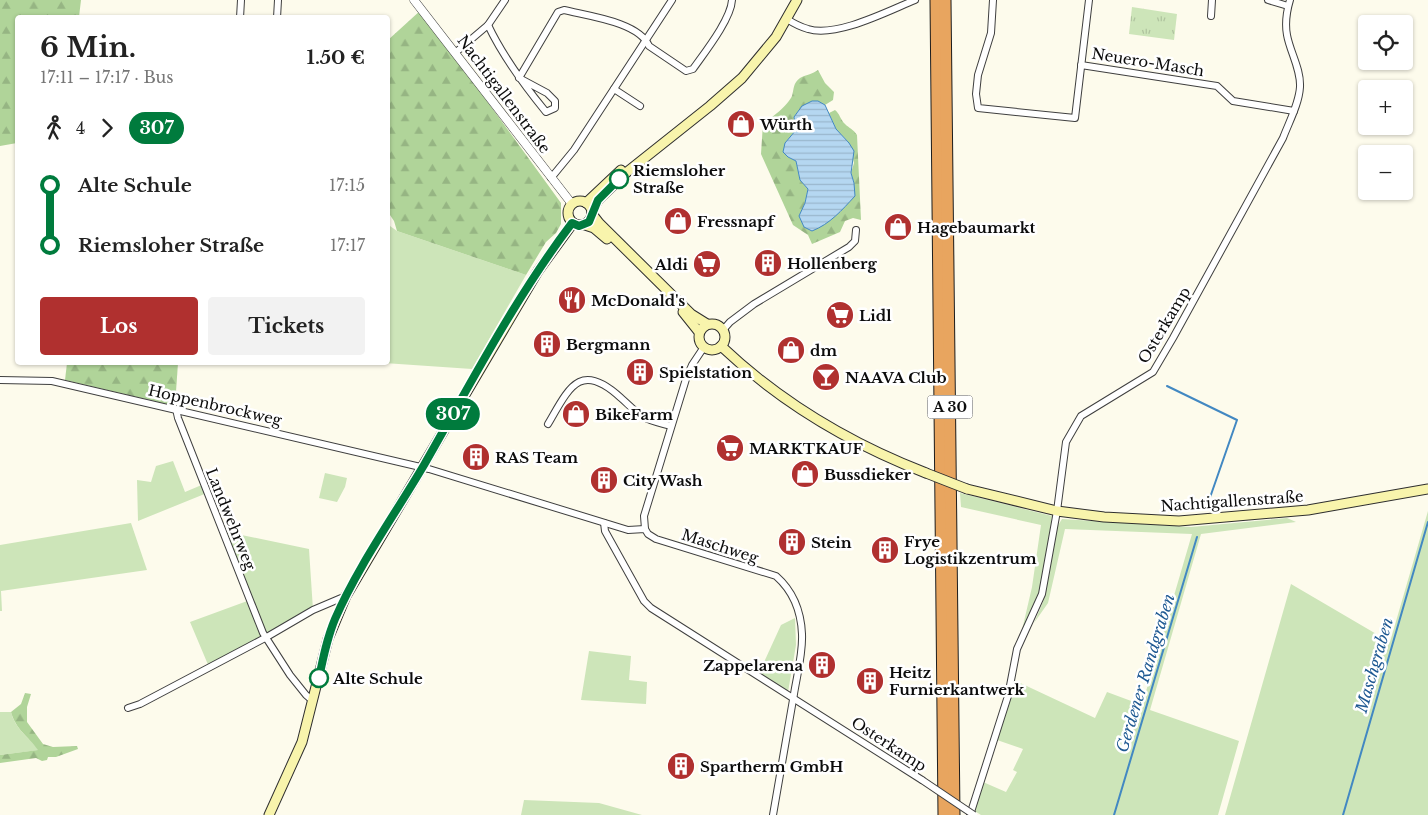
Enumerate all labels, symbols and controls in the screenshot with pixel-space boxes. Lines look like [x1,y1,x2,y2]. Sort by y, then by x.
map controls [1358,15,1413,200]
button: locate [1358,15,1413,70]
text: 6 Min. [40,30,136,65]
street label: Nachtigallenstraße [453,31,555,157]
street label: Neuero-Masch [1090,44,1206,80]
text: 1.50 € [307,46,365,69]
text: 17:11 – 17:17 · Bus [40,67,174,87]
button: + [1358,80,1413,135]
shop icon: Würth [726,109,756,139]
icon: walk [40,114,68,142]
icon: forward [93,114,121,142]
place label: Würth [759,115,813,134]
text: 307 [139,117,174,139]
text: 4 [76,118,85,138]
button: − [1358,145,1413,200]
place label: Riemsloher Straße [633,161,726,197]
marker: Riemsloher Straße [609,169,629,189]
text: Alte Schule [78,174,192,197]
text: 17:15 [329,175,365,195]
shop icon: Fressnapf [663,206,693,236]
place label: Fressnapf [697,212,776,231]
shop icon: Hagebaumarkt [883,212,913,242]
place label: Hagebaumarkt [917,218,1036,237]
text: Riemsloher Straße [78,234,264,257]
text: 17:17 [330,235,365,255]
building icon: Hollenberg [753,248,783,278]
supermarket icon: Aldi [692,249,722,279]
place label: Hollenberg [787,254,877,273]
place label: Aldi [654,255,689,274]
street label: Osterkamp [1134,283,1194,367]
restaurant icon: McDonald's [557,285,587,315]
place label: McDonald's [591,291,685,310]
button: Los [40,297,198,355]
button: Tickets [208,297,365,355]
supermarket icon: Lidl [825,300,855,330]
place label: Lidl [859,306,892,325]
building icon: Bergmann [532,329,562,359]
place label: Bergmann [566,335,650,354]
shop icon: dm [776,335,806,365]
place label: dm [810,341,837,360]
building icon: Spielstation [625,357,655,387]
bar icon: NAAVA Club [811,362,841,392]
place label: Spielstation [659,363,752,382]
place label: NAAVA Club [845,368,947,387]
street label: Hoppenbrockweg [146,380,285,430]
road number: A 30 [928,396,972,418]
line badge: 307 [424,398,482,430]
shop icon: BikeFarm [561,399,591,429]
text: 307 [436,403,470,425]
place label: BikeFarm [595,405,674,424]
supermarket icon: MARKTKAUF [715,433,745,463]
place label: MARKTKAUF [749,439,863,458]
building icon: RAS Team [461,442,491,472]
place label: RAS Team [495,448,578,467]
shop icon: Bussdieker [790,459,820,489]
street label: Landwehrweg [202,465,260,574]
building icon: City Wash [589,465,619,495]
place label: Bussdieker [824,465,911,484]
place label: City Wash [623,471,703,490]
street label: Nachtigallenstraße [1160,487,1304,515]
street label: Maschweg [679,525,762,568]
building icon: Stein [777,527,807,557]
place label: Frye Logistikzentrum [904,532,1037,568]
place label: Stein [811,533,852,552]
building icon: Frye Logistikzentrum [870,535,900,565]
water label: Gerdener Randgraben [1111,591,1179,755]
water label: Maschgraben [1351,615,1397,716]
building icon: Zappelarena [807,650,837,680]
place label: Zappelarena [703,656,803,675]
place label: Heitz Furnierkantwerk [889,663,1026,699]
building icon: Heitz Furnierkantwerk [855,666,885,696]
marker: Alte Schule [309,668,329,688]
place label: Alte Schule [332,669,423,688]
street label: Osterkamp [848,713,930,775]
building icon: Spartherm GmbH [666,751,696,781]
place label: Spartherm GmbH [700,757,843,776]

